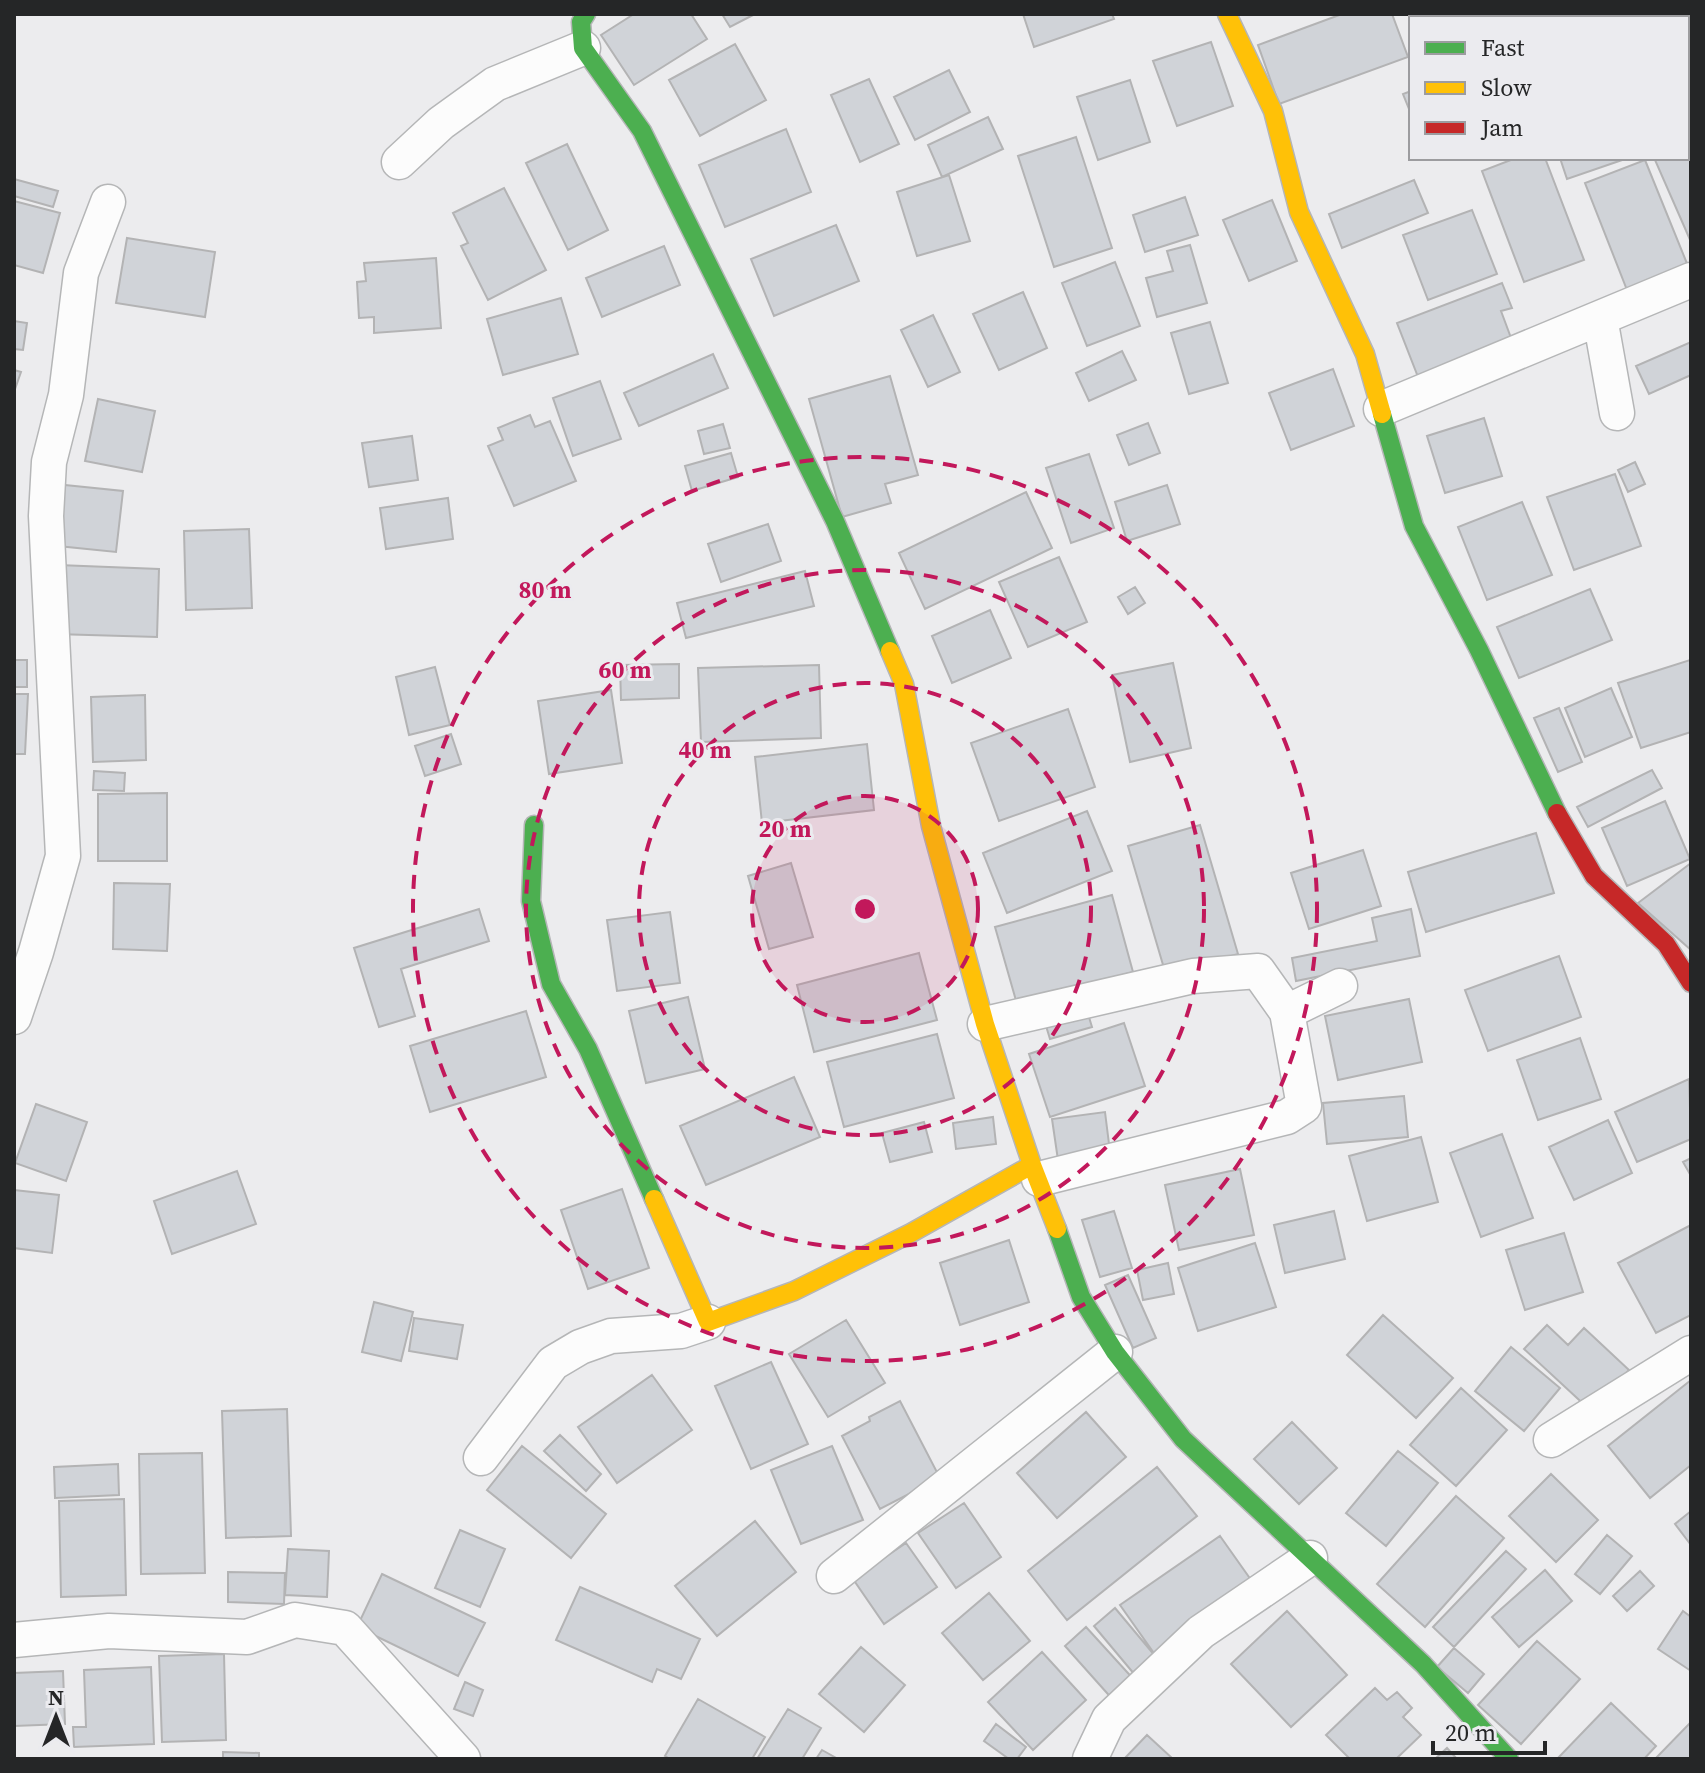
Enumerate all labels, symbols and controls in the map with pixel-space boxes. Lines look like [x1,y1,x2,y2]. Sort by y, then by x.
legend [1409,16,1689,160]
text: Fast [1481,31,1525,64]
text: Slow [1481,71,1532,104]
text: Jam [1480,111,1523,144]
text: 80 m [519,573,572,606]
text: 60 m [599,653,652,686]
text: 40 m [679,733,732,766]
text: 20 m [759,812,812,845]
centre of rings [851,895,879,923]
north arrow [16,1677,96,1757]
text: N [48,1682,64,1712]
scale bar [1433,1705,1545,1755]
text: 20 m [1445,1716,1496,1749]

